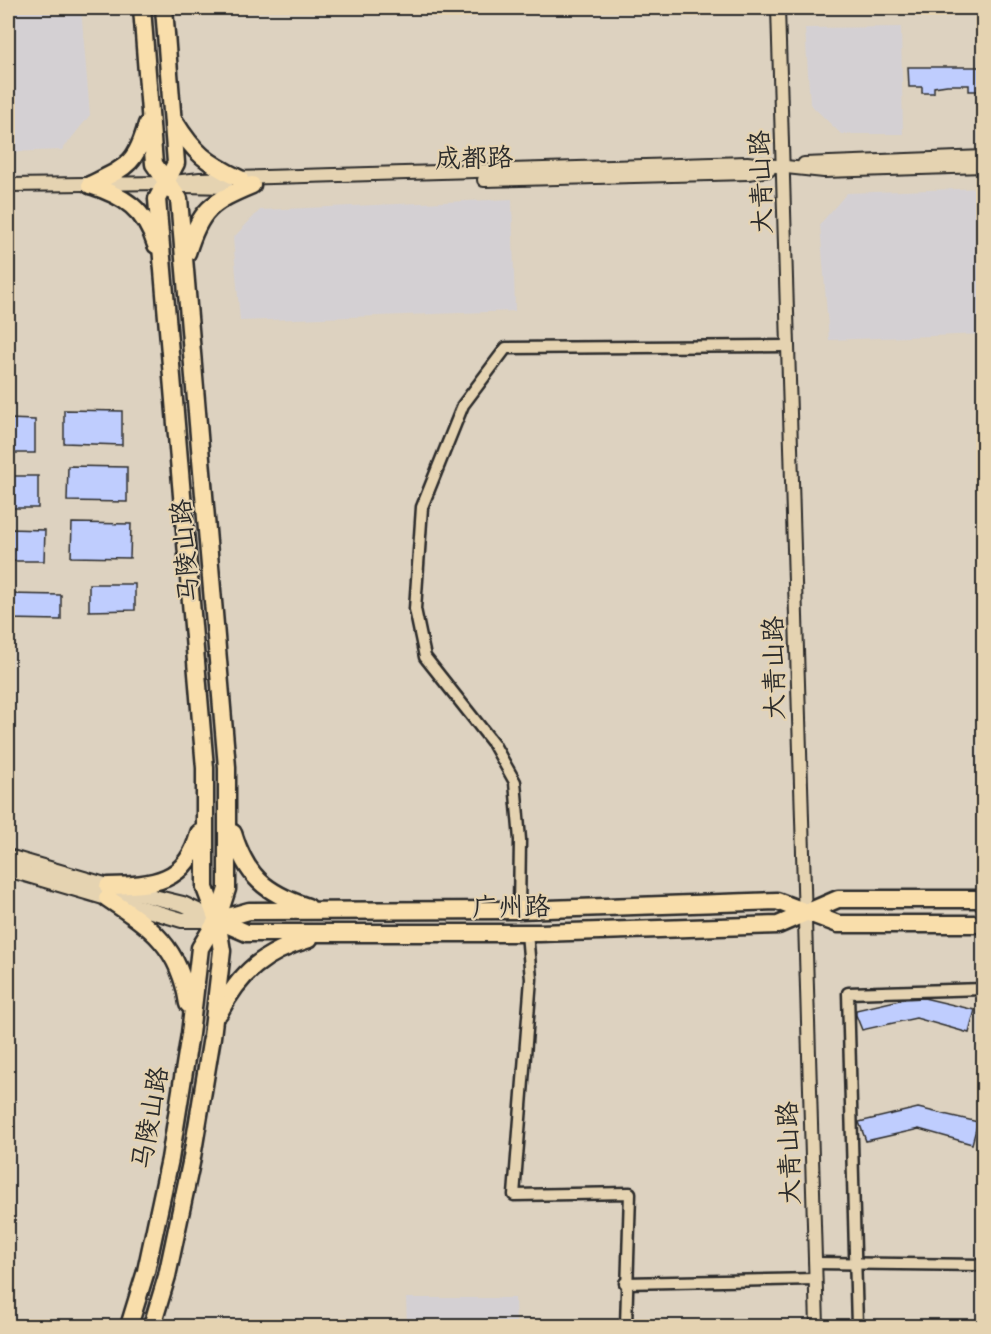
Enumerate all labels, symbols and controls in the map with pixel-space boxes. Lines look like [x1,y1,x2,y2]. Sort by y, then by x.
street label: 大青山路 [743,129,779,235]
street label: 成都路 [435,141,513,175]
street label: 马陵山路 [164,498,206,604]
street label: 大青山路 [757,616,791,720]
street label: 广州路 [472,890,550,924]
street label: 马陵山路 [125,1064,175,1172]
street label: 大青山路 [771,1100,807,1206]

